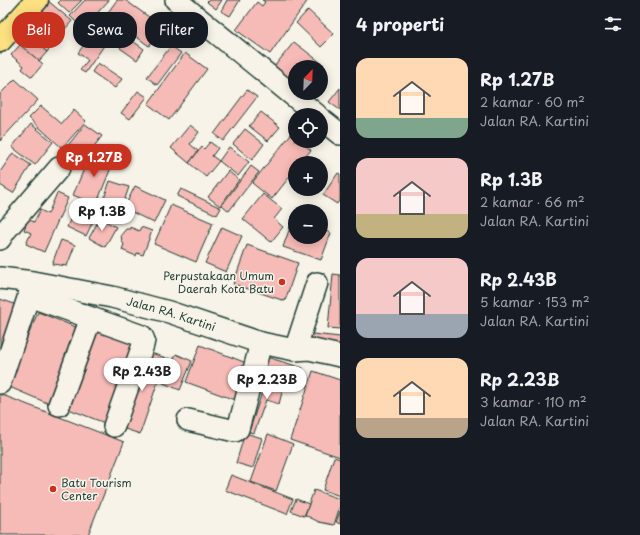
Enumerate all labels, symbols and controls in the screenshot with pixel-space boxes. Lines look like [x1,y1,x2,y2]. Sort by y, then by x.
text: 4 properti [356,11,444,37]
chip: Beli [12,12,65,48]
chip: Sewa [73,12,137,48]
chip: Filter [145,12,208,48]
icon: filters [602,13,624,35]
north arrow [288,60,328,100]
map controls [288,60,328,244]
text: Rp 1.27B [480,66,554,92]
icon: home [388,74,436,122]
text: 2 kamar · 60 m² [480,92,585,111]
button: locate [288,108,328,148]
text: Jalan RA. Kartini [480,111,589,130]
pin: Rp 1.27B [53,144,135,178]
text: Rp 1.27B [66,147,122,166]
button: + [288,156,328,196]
text: Rp 1.3B [480,166,543,192]
icon: home [388,174,436,222]
text: 2 kamar · 66 m² [480,192,585,211]
pin: Rp 1.3B [65,198,139,232]
text: Rp 1.3B [78,201,126,220]
button: − [288,204,328,244]
text: Jalan RA. Kartini [480,211,589,230]
text: Rp 2.43B [480,266,557,292]
place label: Perpustakaan Umum Daerah Kota Batu [163,267,274,297]
icon: home [388,274,436,322]
marker: Perpustakaan Umum Daerah Kota Batu [277,277,287,287]
street label: Jalan RA. Kartini [125,292,218,335]
text: 5 kamar · 153 m² [480,292,590,311]
text: Jalan RA. Kartini [480,311,589,330]
pin: Rp 2.43B [101,358,183,392]
text: Rp 2.43B [113,361,171,380]
pin: Rp 2.23B [226,366,308,400]
text: Rp 2.23B [480,366,559,392]
text: Rp 2.23B [237,369,297,388]
icon: home [388,374,436,422]
text: 3 kamar · 110 m² [480,392,587,411]
text: Jalan RA. Kartini [480,411,589,430]
place label: Batu Tourism Center [61,474,132,504]
marker: Batu Tourism Center [48,484,58,494]

